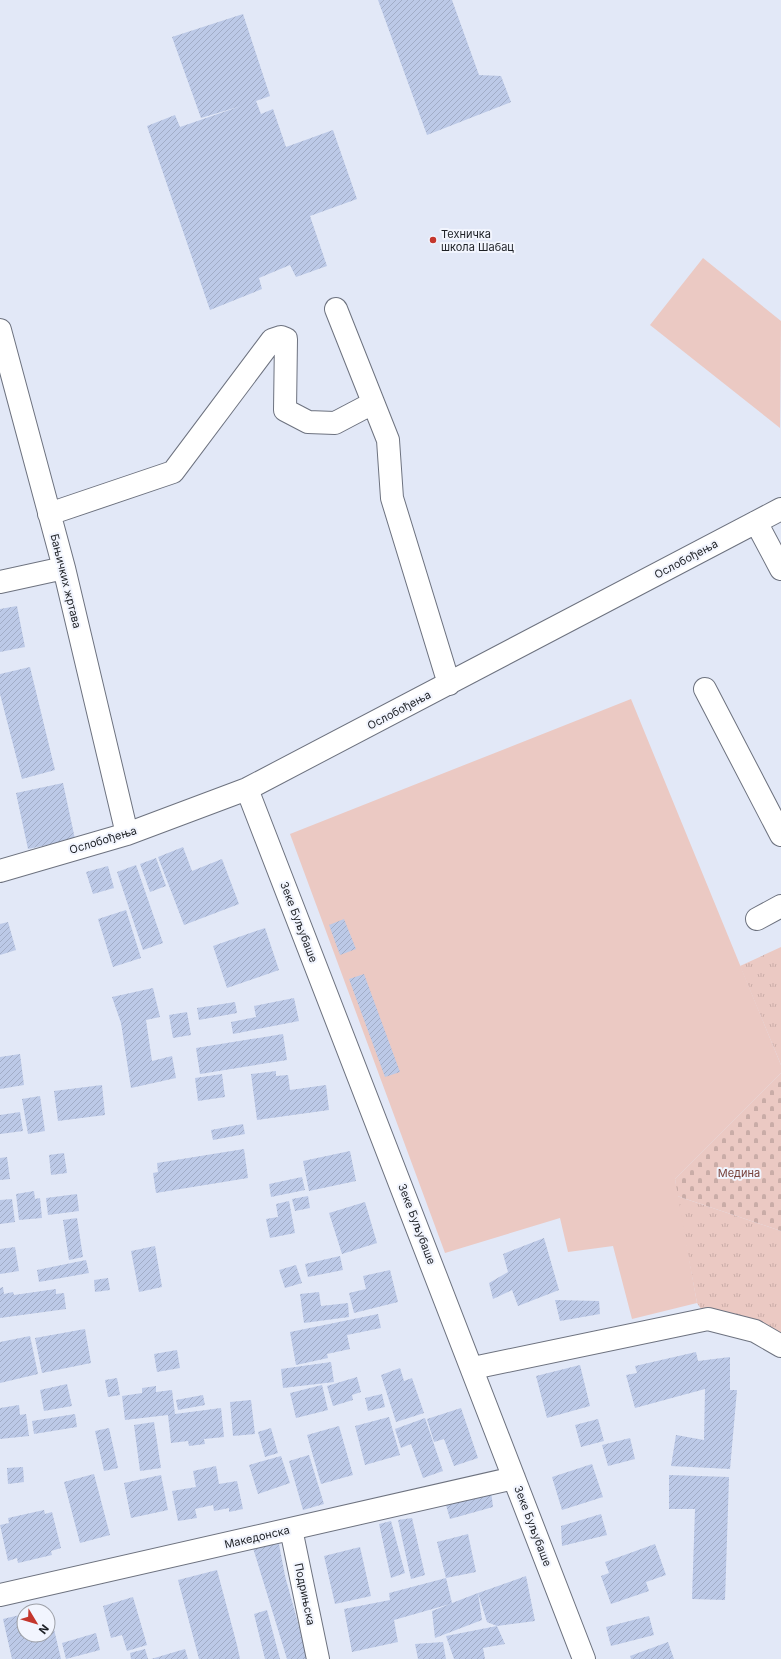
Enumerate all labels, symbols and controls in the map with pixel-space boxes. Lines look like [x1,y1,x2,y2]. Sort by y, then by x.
place label: Техничка школа Шабац [441,227,514,254]
marker: Техничка школа Шабац [428,235,438,245]
street label: Бањичких жртава [47,532,85,630]
street label: Ослобођења [652,536,720,582]
street label: Ослобођења [365,687,433,733]
street label: Ослобођења [68,823,138,857]
street label: Зеке Буљубаше [277,880,321,964]
park label: Медина [718,1166,760,1180]
street label: Зеке Буљубаше [395,1182,439,1266]
street label: Зеке Буљубаше [511,1484,555,1568]
street label: Македонска [223,1523,291,1551]
street label: Подрињска [292,1562,318,1626]
north arrow [16,1603,56,1643]
text: N [36,1622,52,1637]

